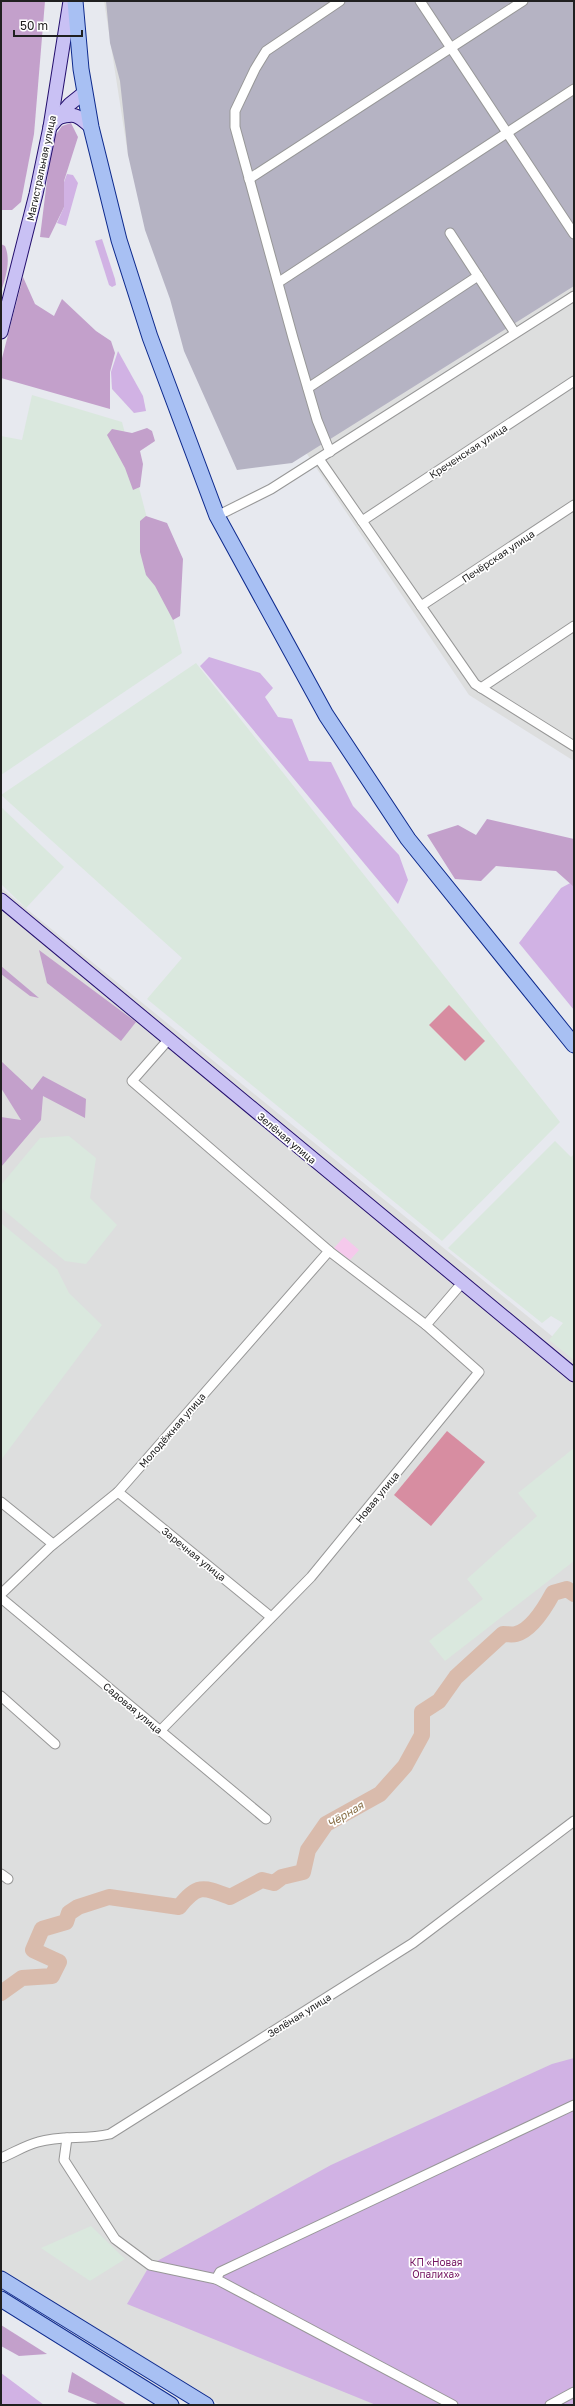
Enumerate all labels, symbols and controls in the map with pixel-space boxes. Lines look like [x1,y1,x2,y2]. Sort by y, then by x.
scale bar [14,12,82,38]
text: 50 m [20,18,48,33]
street label: Магистральная улица [24,114,58,222]
street label: Креченская улица [427,421,509,481]
street label: Печёрская улица [459,527,537,585]
street label: Зелёная улица [255,1110,319,1166]
street label: Молодёжная улица [136,1390,208,1470]
street label: Новая улица [353,1469,401,1525]
street label: Заречная улица [160,1525,228,1583]
street label: Садовая улица [101,1680,165,1736]
water label: Чёрная [325,1798,367,1831]
street label: Зелёная улица [265,1991,333,2039]
park label: КП «Новая Опалиха» [409,2256,463,2280]

